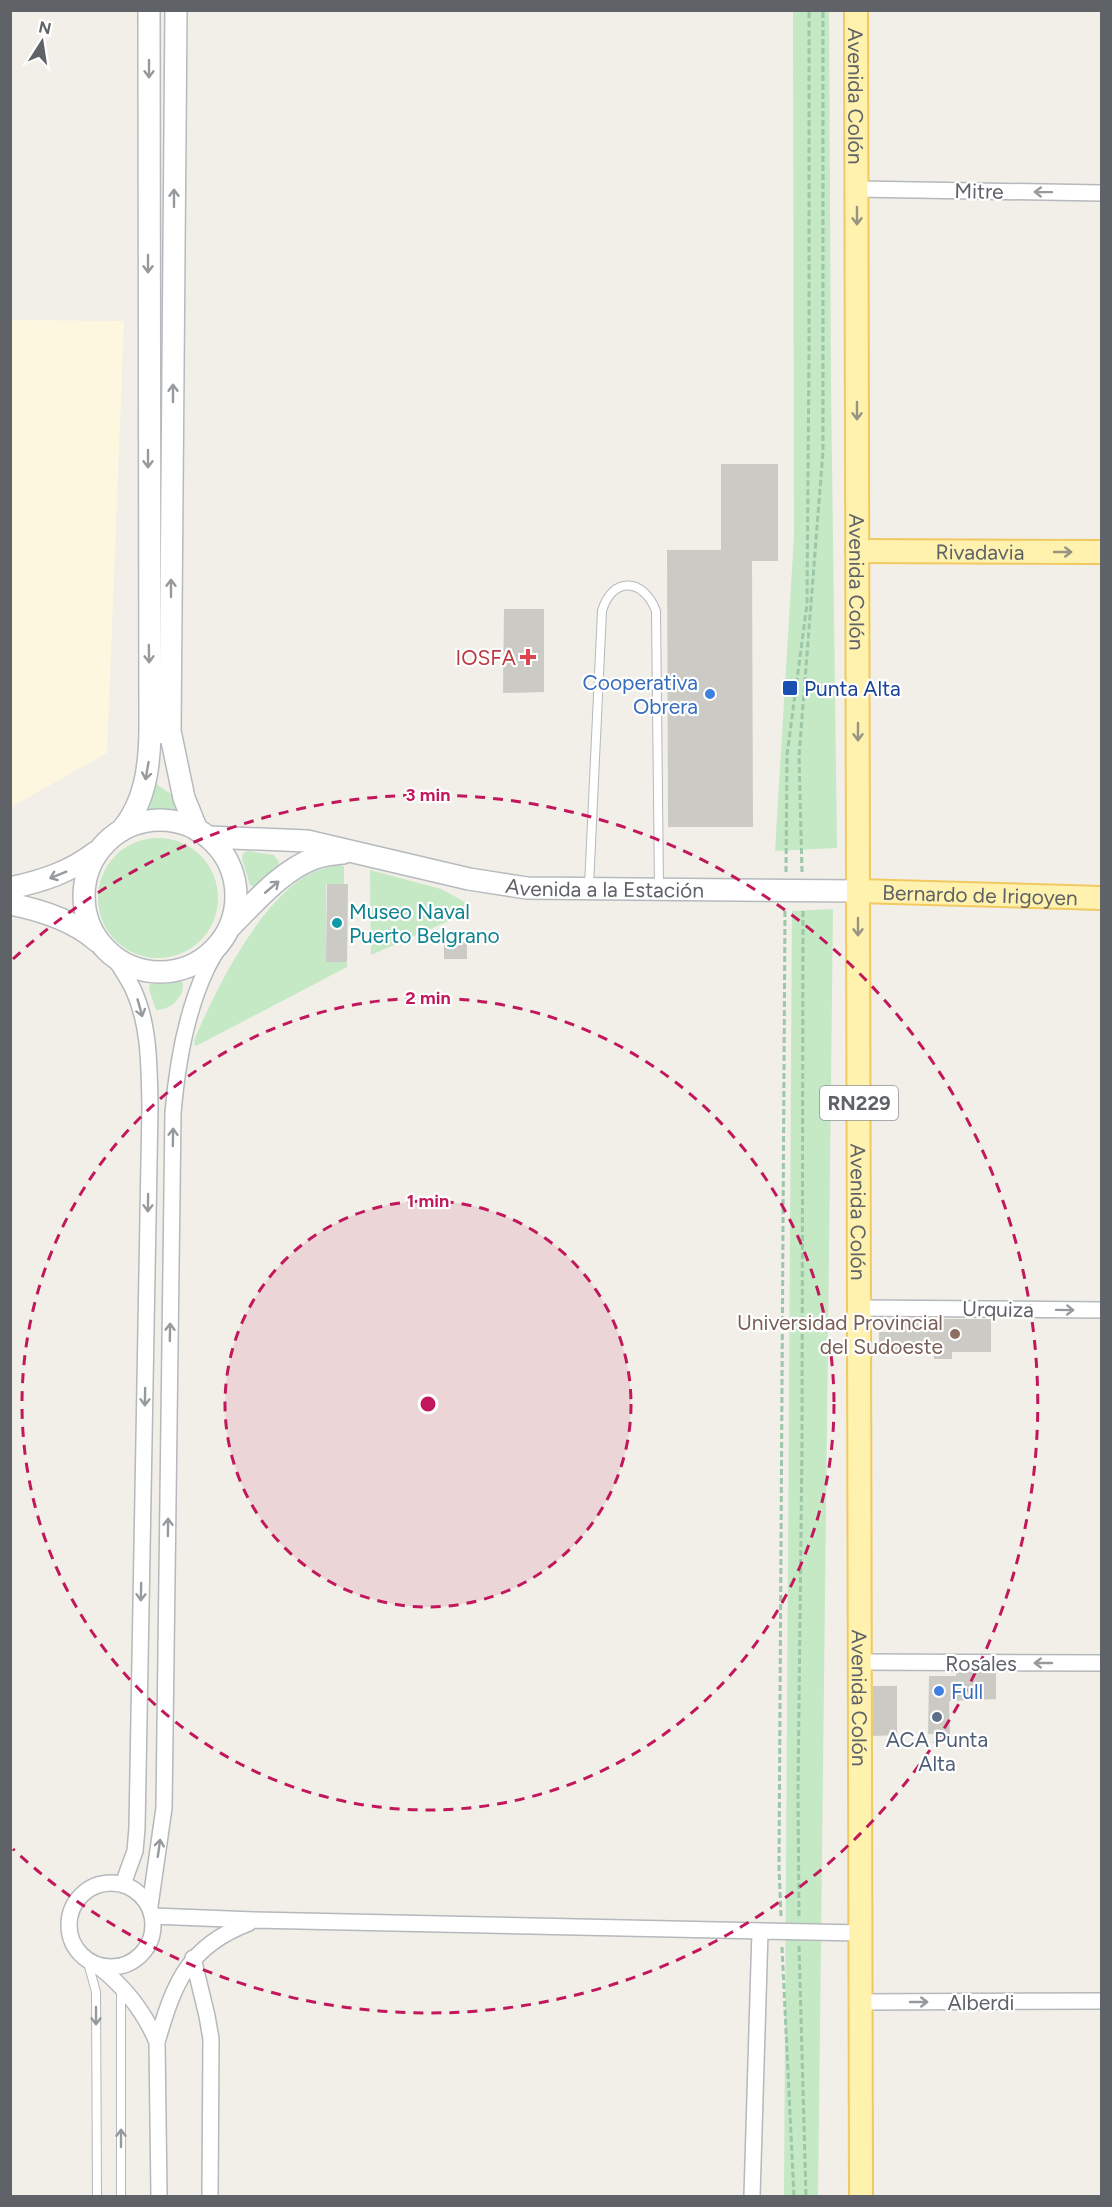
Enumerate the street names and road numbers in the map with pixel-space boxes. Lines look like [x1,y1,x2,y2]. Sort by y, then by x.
street label: Avenida Colón [844,28,869,164]
street label: Mitre [954,178,1004,204]
street label: Avenida Colón [845,514,870,650]
street label: Rivadavia [936,539,1024,564]
street label: Avenida a la Estación [504,872,704,902]
street label: Bernardo de Irigoyen [882,879,1078,910]
road number: RN229 [820,1086,898,1120]
street label: Avenida Colón [846,1144,871,1280]
street label: Urquiza [962,1296,1034,1322]
street label: Avenida Colón [847,1630,873,1766]
street label: Rosales [945,1651,1017,1676]
street label: Alberdi [948,1990,1014,2015]

